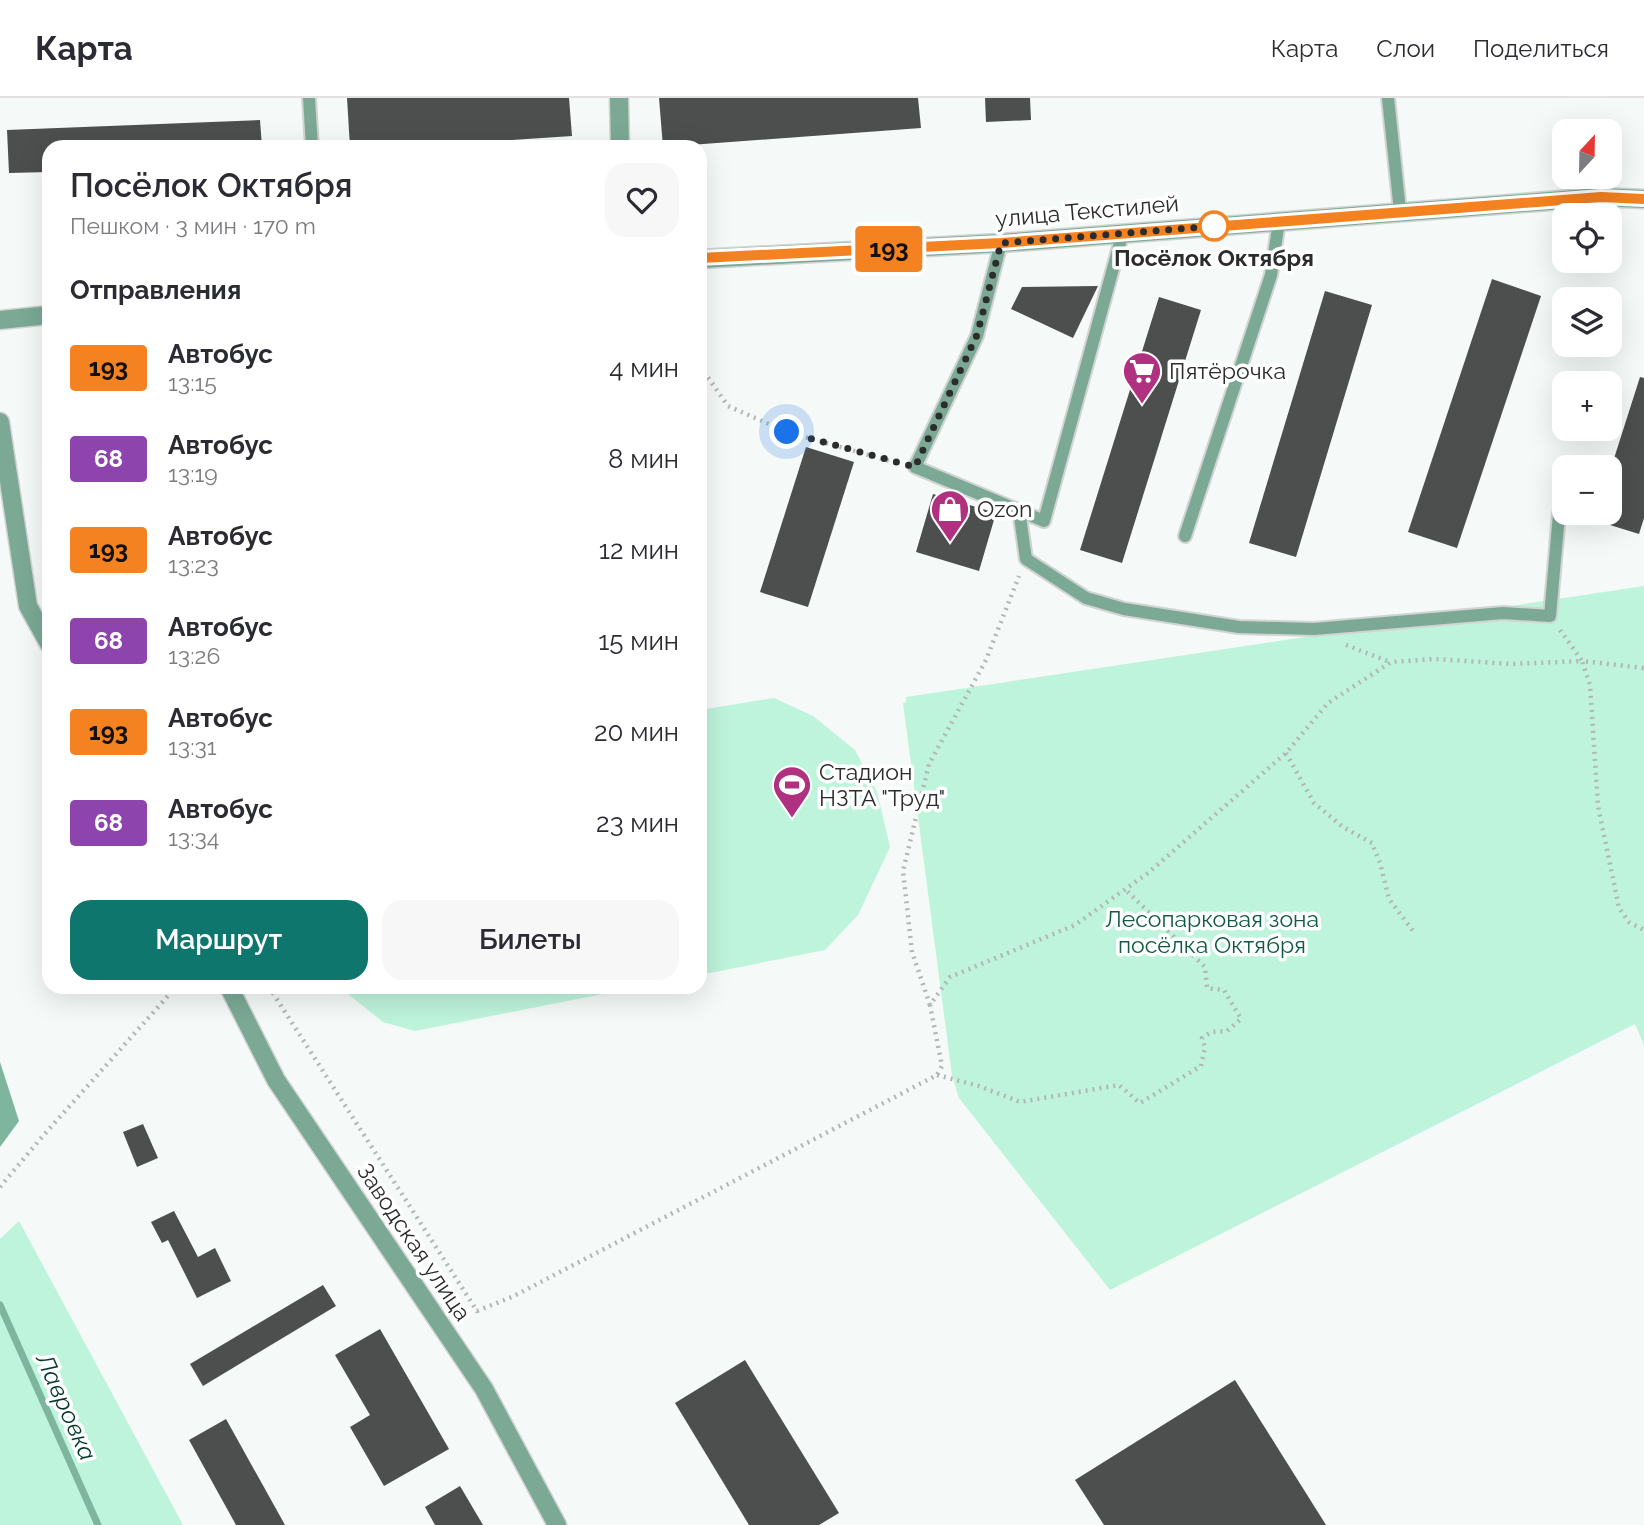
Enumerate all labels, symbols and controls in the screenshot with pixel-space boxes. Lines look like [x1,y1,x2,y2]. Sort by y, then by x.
text: Карта [35,29,133,68]
text: Карта [1271,34,1338,63]
text: Слои [1376,34,1435,63]
text: Поделиться [1473,34,1609,63]
north arrow [1552,119,1622,189]
map controls [1552,119,1622,525]
button: heart [605,163,679,237]
text: Посёлок Октября [70,166,353,205]
street label: улица Текстилей [994,189,1180,232]
button: locate [1552,203,1622,273]
marker: Посёлок Октября [1199,211,1229,241]
text: Пешком · 3 мин · 170 m [70,212,316,239]
line badge: 193 [849,226,929,272]
text: 193 [869,234,909,263]
place label: Посёлок Октября [1114,244,1314,271]
text: Отправления [70,275,241,305]
button: layers [1552,287,1622,357]
text: Автобус [168,339,273,369]
supermarket icon: Пятёрочка [1121,350,1163,405]
text: 193 [89,353,128,382]
text: 4 мин [609,353,679,383]
place label: Пятёрочка [1169,357,1286,384]
text: 13:15 [168,369,217,396]
button: + [1552,371,1622,441]
your location [769,414,804,449]
text: Автобус [168,430,273,460]
text: 68 [94,444,123,473]
text: 8 мин [608,444,679,474]
button: − [1552,455,1622,525]
text: 13:19 [168,460,218,487]
shop icon: Ozon [929,488,971,543]
place label: Ozon [977,495,1032,522]
text: Автобус [168,521,273,551]
text: 193 [89,535,128,564]
text: 12 мин [599,535,679,565]
text: 13:23 [168,551,219,578]
text: Автобус [168,612,273,642]
text: 68 [94,626,123,655]
text: 15 мин [598,626,679,656]
text: 13:26 [168,642,220,669]
text: Автобус [168,703,273,733]
text: 193 [89,717,128,746]
text: 20 мин [594,717,679,747]
text: 13:31 [168,733,217,760]
place label: Стадион НЗТА "Труд" [819,758,945,811]
sports icon: Стадион НЗТА "Труд" [771,764,813,819]
text: Автобус [168,794,273,824]
text: 68 [94,808,123,837]
text: 23 мин [596,808,679,838]
text: 13:34 [168,824,219,851]
button: Маршрут [70,900,368,980]
button: Билеты [382,900,679,980]
park label: Лесопарковая зона посёлка Октября [1105,905,1319,958]
street label: Заводская улица [352,1158,477,1325]
water label: Лавровка [30,1348,103,1465]

